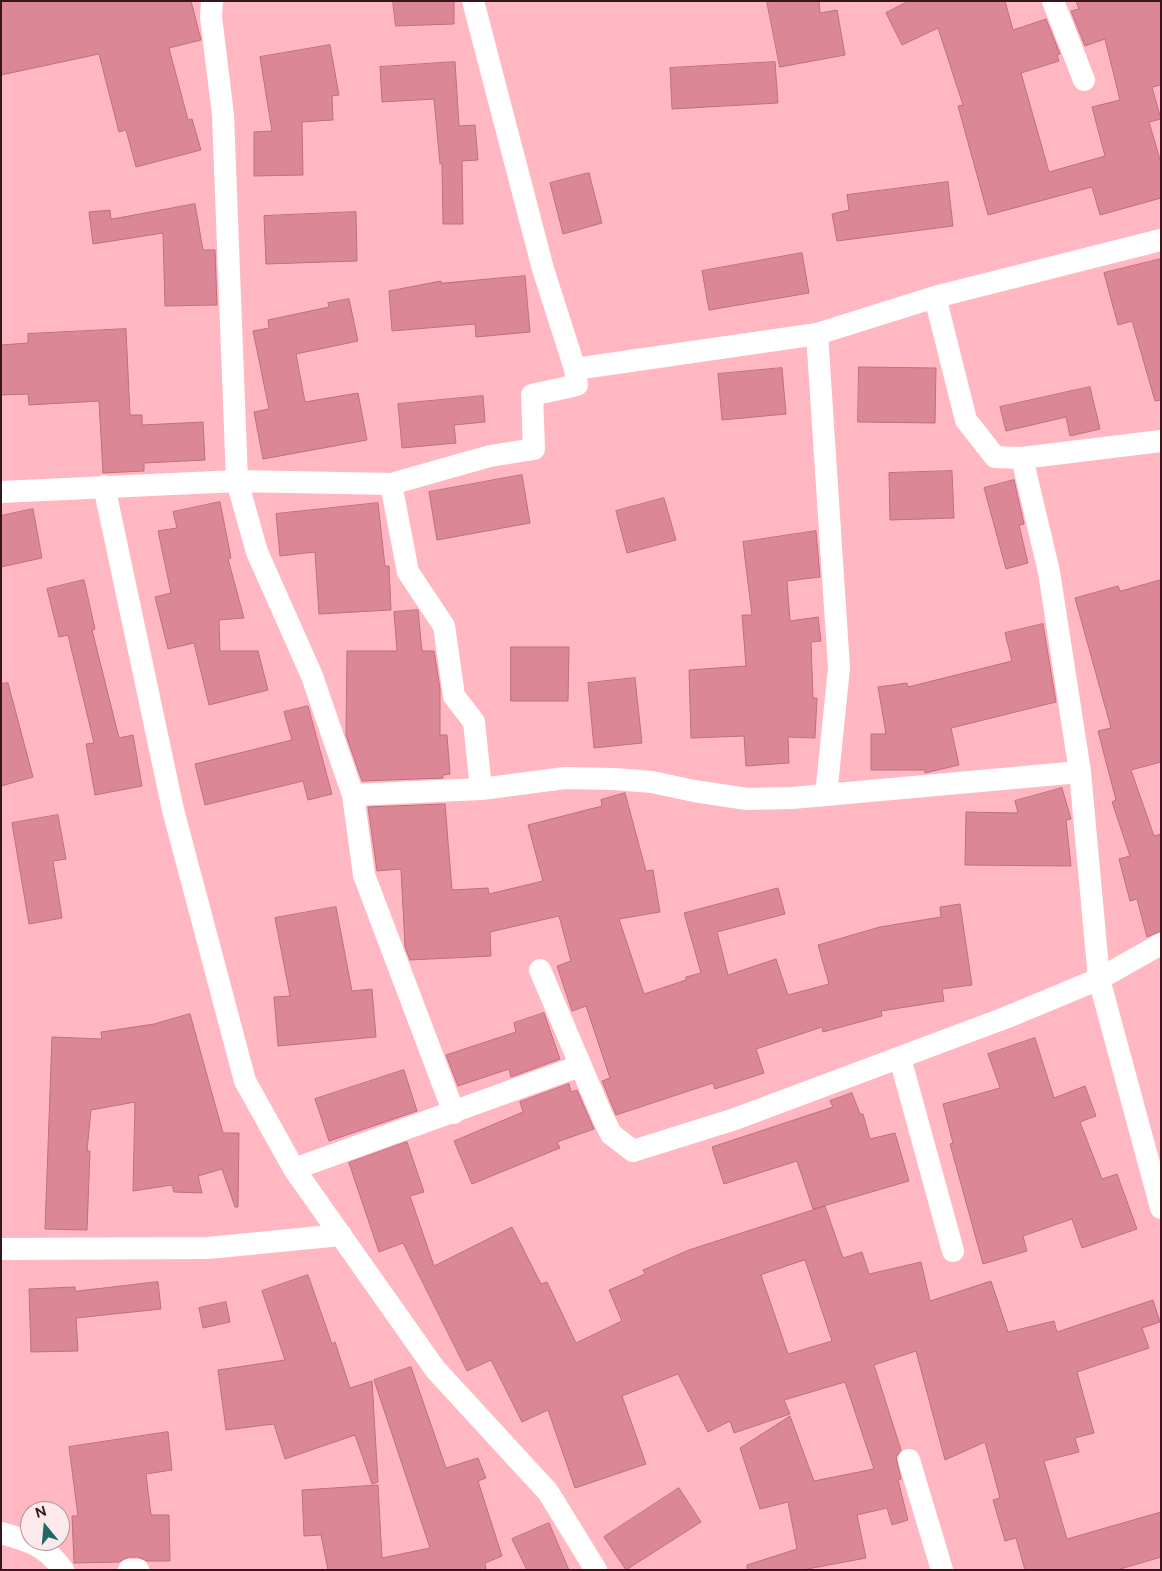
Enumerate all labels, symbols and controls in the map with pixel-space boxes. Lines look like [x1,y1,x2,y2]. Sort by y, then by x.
north arrow [20,1501,70,1551]
text: N [33,1502,48,1522]

